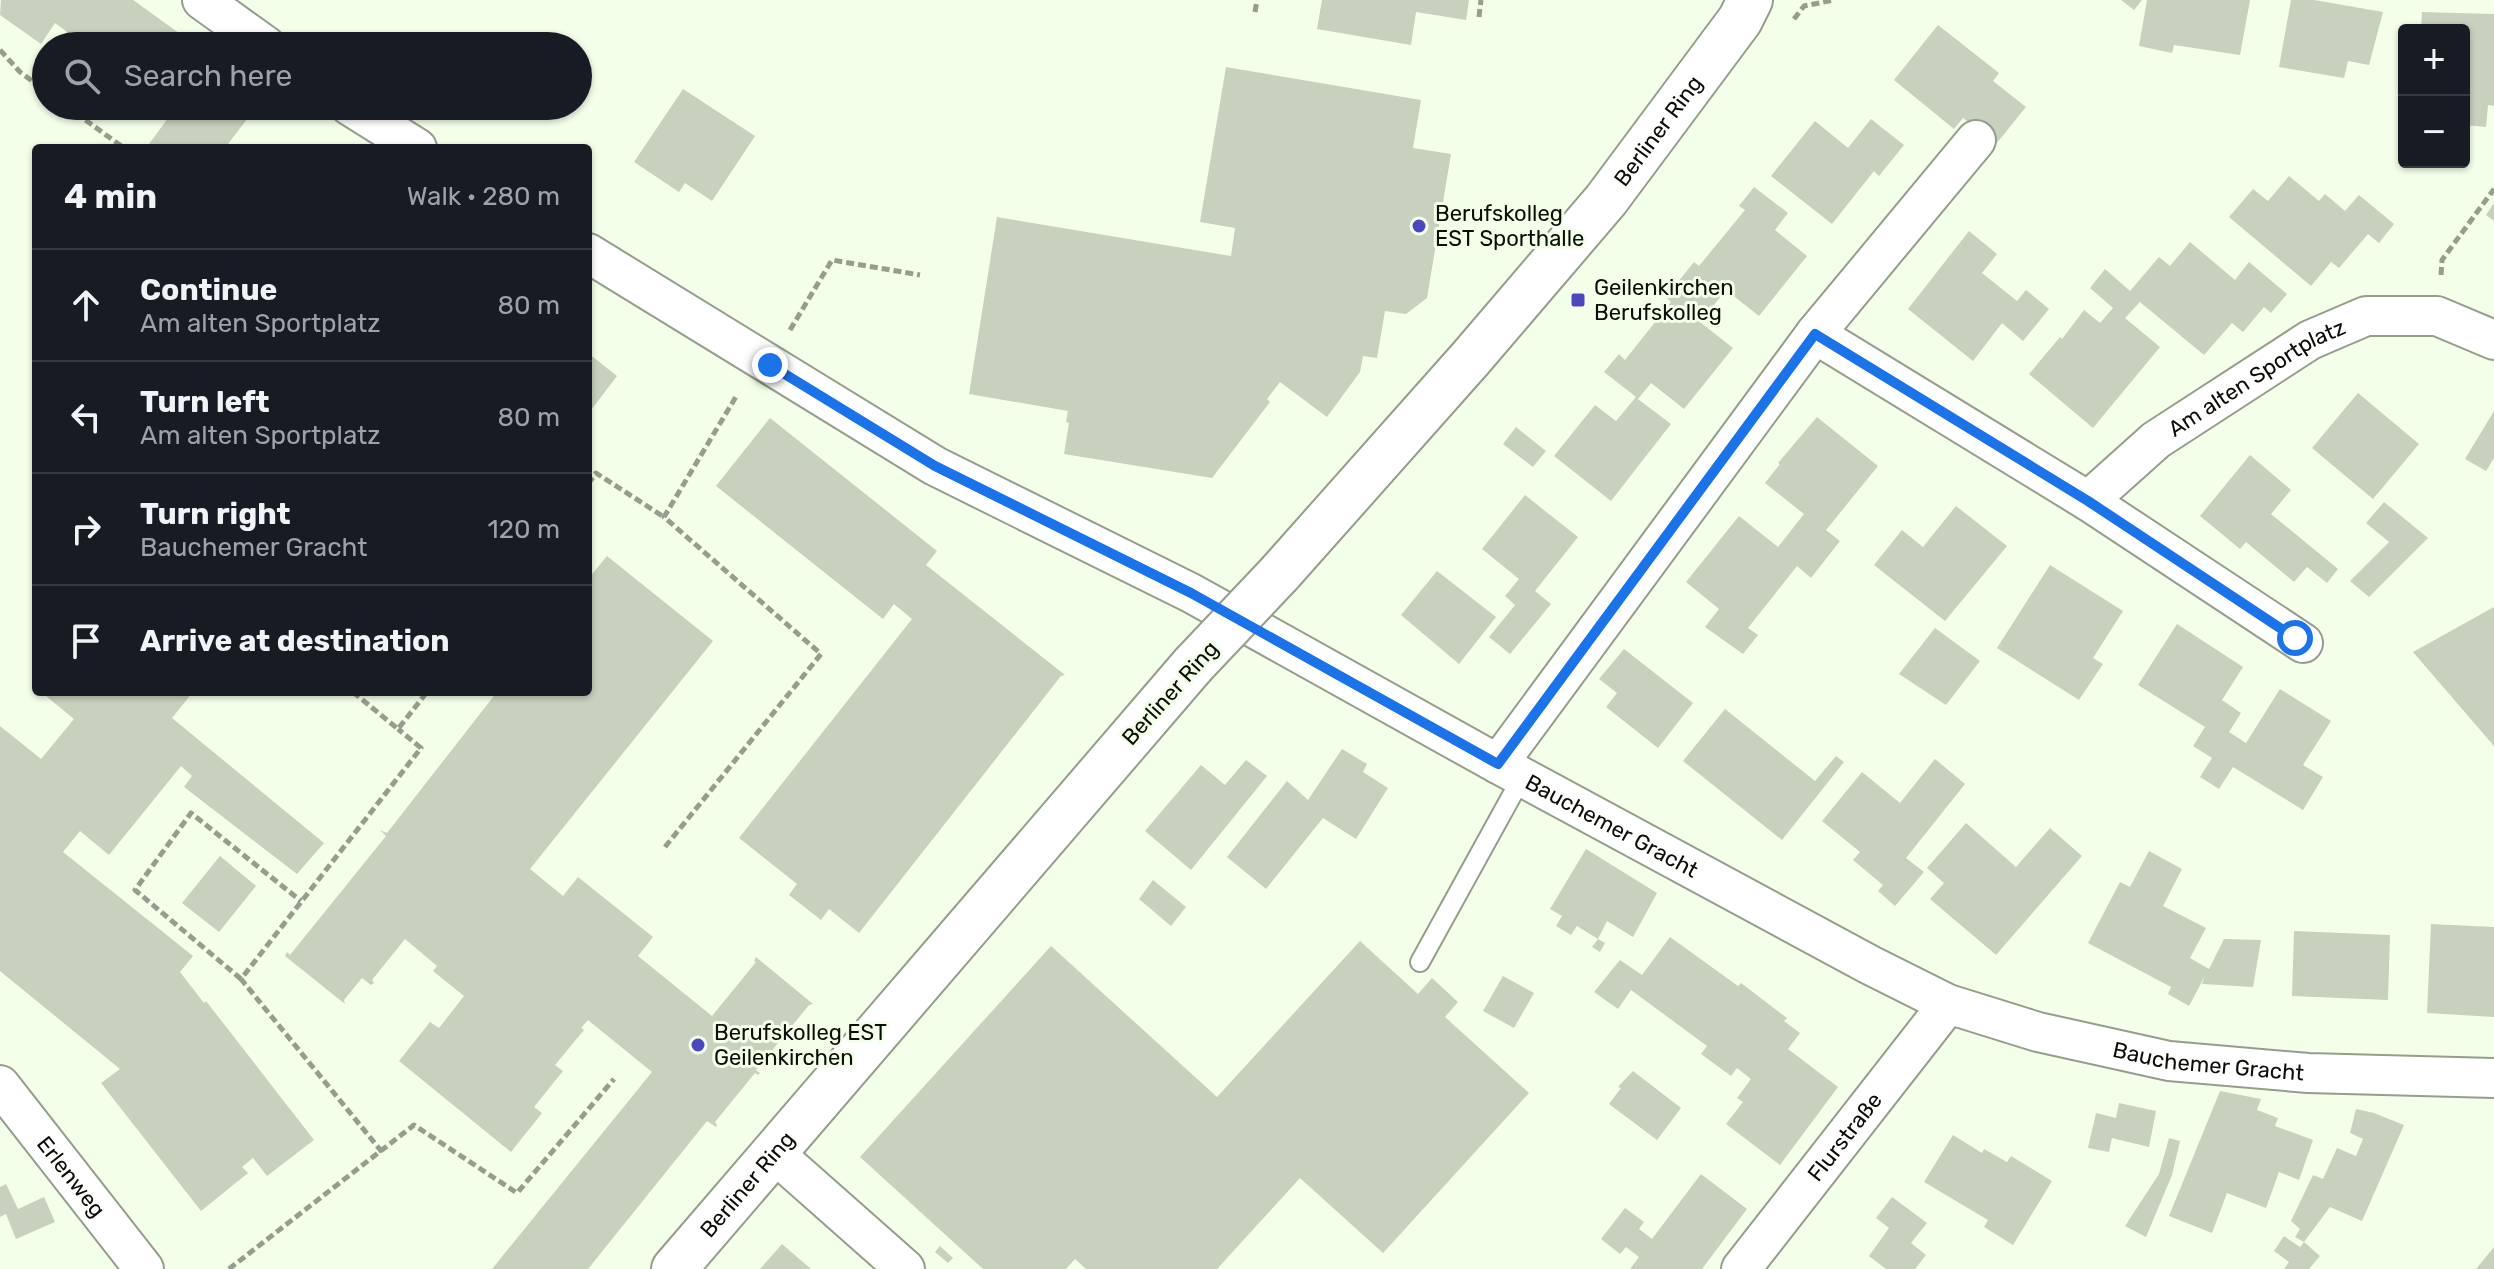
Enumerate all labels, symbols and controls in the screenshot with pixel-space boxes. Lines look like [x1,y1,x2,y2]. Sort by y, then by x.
map controls [2398,24,2470,168]
button: + [2398,24,2470,96]
search box [32,32,592,120]
icon: search [60,54,104,98]
text: Search here [124,58,292,94]
street label: Berliner Ring [1608,70,1708,191]
button: − [2398,96,2470,168]
text: 4 min [64,176,157,217]
text: Walk · 280 m [407,181,560,212]
place label: Berufskolleg EST Sporthalle [1435,200,1584,252]
marker: Berufskolleg EST Sporthalle [1410,217,1428,235]
text: Continue [140,272,277,308]
place label: Geilenkirchen Berufskolleg [1594,274,1734,326]
icon: ahead [64,283,108,327]
text: 80 m [497,290,560,321]
marker: Geilenkirchen Berufskolleg [1569,291,1587,309]
text: Am alten Sportplatz [140,308,381,339]
street label: Am alten Sportplatz [2163,313,2349,442]
route end [752,347,788,383]
text: Turn left [140,384,270,420]
icon: left [64,395,108,439]
text: 80 m [497,402,560,433]
text: Am alten Sportplatz [140,420,381,451]
text: Turn right [140,496,291,532]
icon: right [64,507,108,551]
text: 120 m [488,514,560,545]
text: Bauchemer Gracht [140,532,367,563]
icon: arrive [64,619,108,663]
route start [2277,620,2313,656]
text: Arrive at destination [140,623,450,659]
street label: Berliner Ring [1116,635,1224,751]
street label: Bauchemer Gracht [1521,768,1704,883]
place label: Berufskolleg EST Geilenkirchen [714,1019,887,1071]
street label: Bauchemer Gracht [2110,1035,2305,1086]
marker: Berufskolleg EST Geilenkirchen [689,1036,707,1054]
street label: Flurstraße [1801,1087,1887,1186]
street label: Berliner Ring [694,1125,800,1243]
street label: Erlenweg [31,1130,112,1222]

